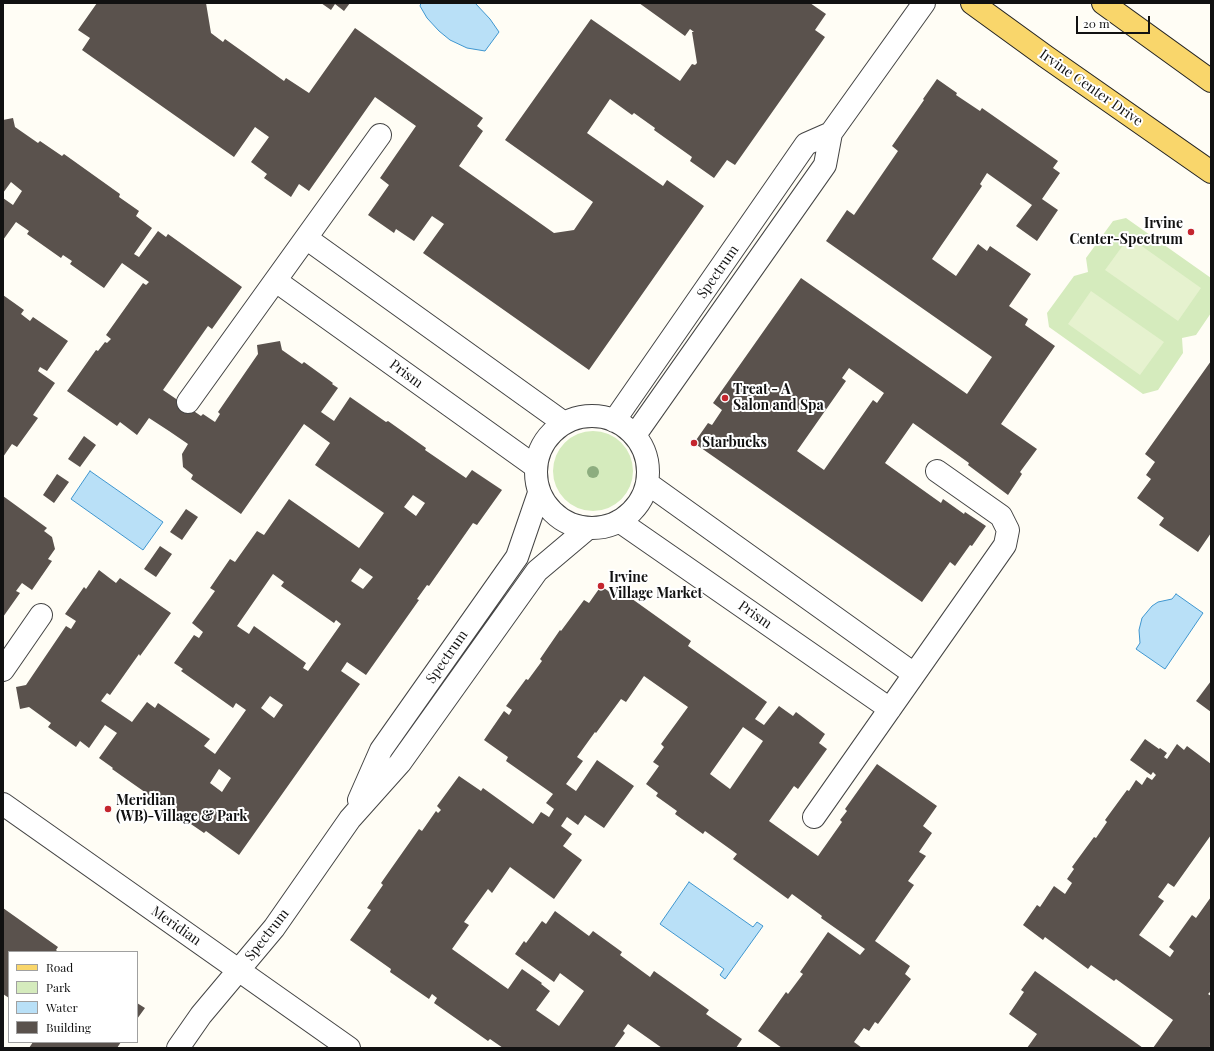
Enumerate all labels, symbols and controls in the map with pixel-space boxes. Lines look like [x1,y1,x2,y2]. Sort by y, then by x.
scale bar [1078,8,1152,34]
text: 20 m [1083,15,1110,31]
street label: Irvine Center Drive [1036,46,1146,130]
place label: Irvine Center-Spectrum [1069,216,1183,248]
marker: Irvine Center-Spectrum [1186,227,1196,237]
street label: Spectrum [694,242,742,302]
street label: Prism [386,356,426,392]
place label: Treat - A Salon and Spa [733,382,824,414]
marker: Treat - A Salon and Spa [720,393,730,403]
place label: Starbucks [702,435,767,451]
marker: Starbucks [689,438,699,448]
place label: Irvine Village Market [609,570,702,602]
marker: Irvine Village Market [596,581,606,591]
street label: Prism [735,597,775,633]
street label: Spectrum [423,627,471,687]
place label: Meridian (WB)-Village & Park [116,793,247,826]
marker: Meridian (WB)-Village & Park [103,804,113,814]
street label: Meridian [148,903,204,949]
street label: Spectrum [242,906,292,964]
legend [8,951,138,1043]
text: Road [46,959,73,975]
text: Park [46,979,71,995]
text: Water [46,999,78,1015]
text: Building [46,1019,91,1035]

